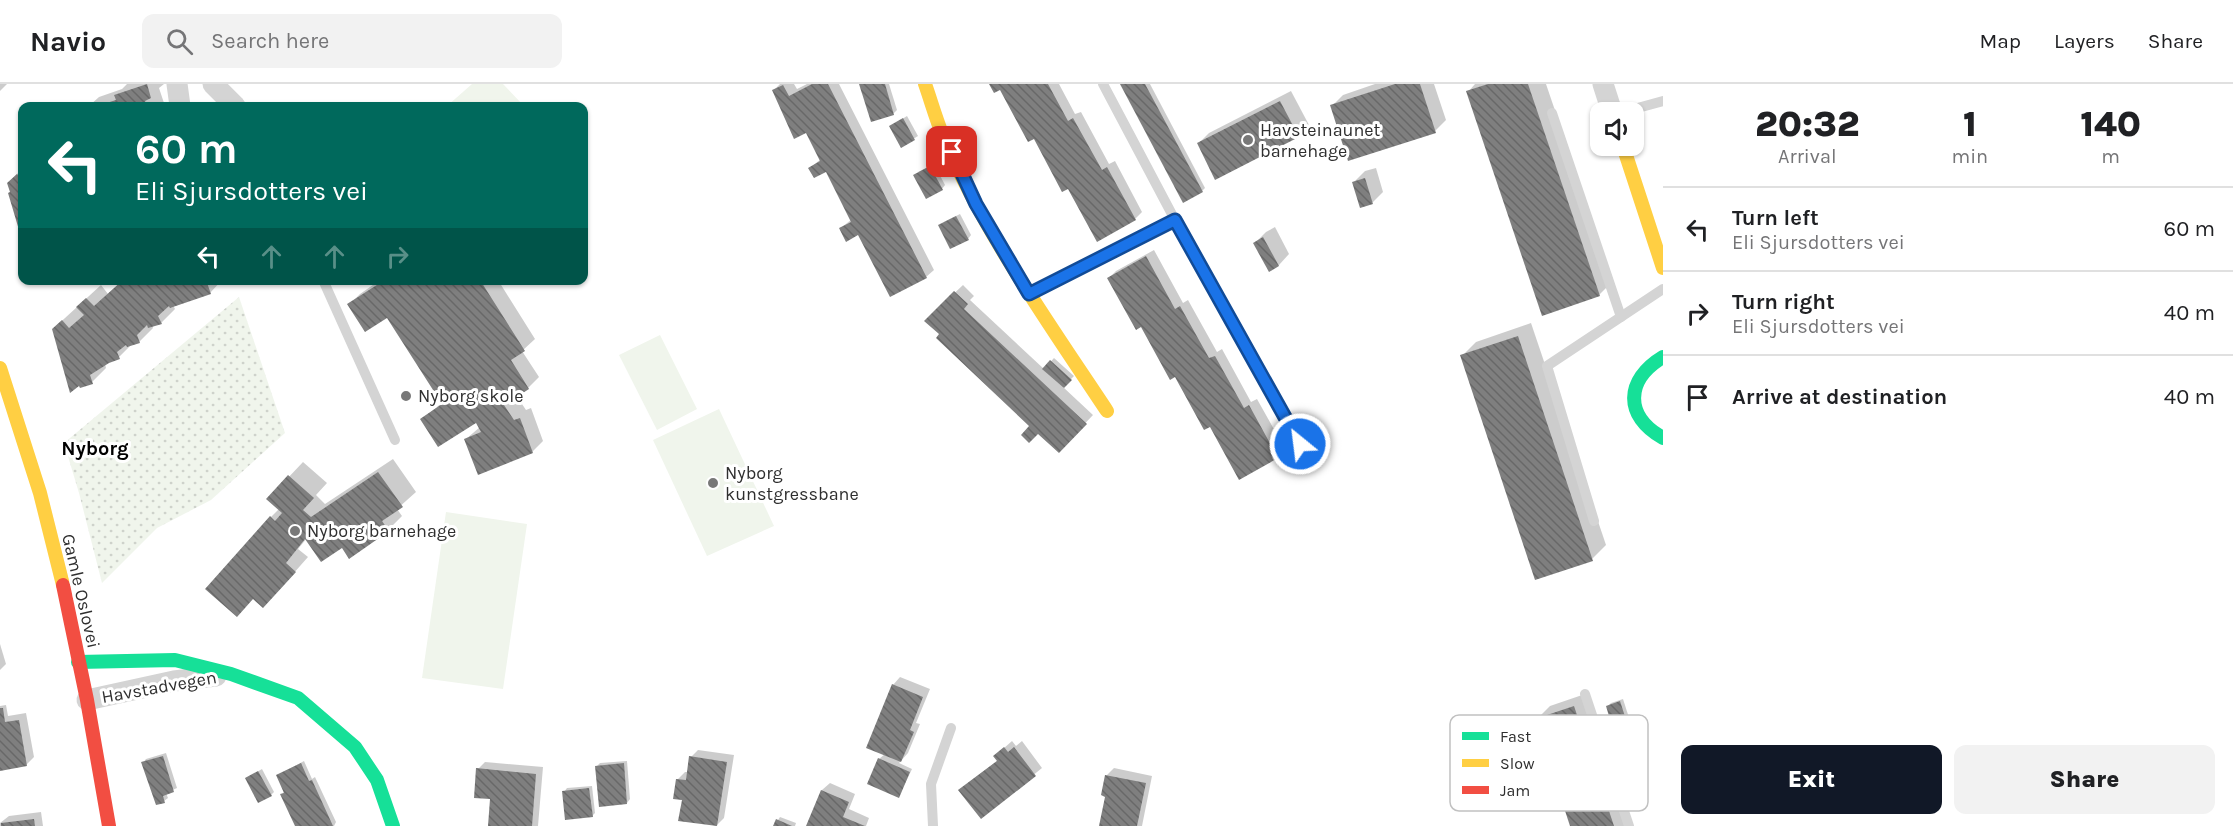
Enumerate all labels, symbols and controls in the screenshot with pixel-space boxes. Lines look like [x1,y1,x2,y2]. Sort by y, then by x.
search box [142,14,562,68]
text: Navio [30,25,106,58]
icon: search [163,25,196,58]
text: Search here [211,28,329,54]
text: Map [1979,29,2021,53]
text: Layers [2054,29,2115,53]
text: Share [2148,29,2203,53]
map controls [1590,102,1644,156]
button: sound [1590,102,1644,156]
text: 20:32 [1755,103,1859,145]
text: 1 [1963,103,1977,145]
text: 140 [2080,103,2141,145]
place label: Havsteinaunet barnehage [1260,119,1381,162]
text: 60 m [135,124,238,174]
icon: left [36,126,114,204]
pin [926,126,977,177]
marker: Havsteinaunet barnehage [1241,133,1255,147]
icon: arrive [935,135,968,168]
text: Arrival [1778,145,1837,168]
text: min [1951,145,1988,168]
text: m [2101,145,2120,168]
text: Eli Sjursdotters vei [135,175,368,207]
text: Turn left [1732,205,1819,231]
icon: left [1681,213,1714,246]
text: 60 m [2164,216,2215,242]
text: Eli Sjursdotters vei [1732,231,1905,254]
icon: left [192,240,225,273]
icon: ahead [255,240,288,273]
icon: ahead [318,240,351,273]
icon: right [381,240,414,273]
text: Turn right [1732,289,1835,315]
icon: right [1681,297,1714,330]
text: 40 m [2164,300,2215,326]
text: Eli Sjursdotters vei [1732,315,1905,338]
icon: arrive [1681,381,1714,414]
text: Arrive at destination [1732,384,1947,410]
text: 40 m [2164,384,2215,410]
place label: Nyborg skole [418,385,524,407]
marker: Nyborg skole [399,389,413,403]
position arrow [1268,412,1332,476]
district label: Nyborg [61,437,129,460]
place label: Nyborg kunstgressbane [725,462,859,505]
marker: Nyborg kunstgressbane [706,476,720,490]
place label: Nyborg barnehage [307,520,456,542]
marker: Nyborg barnehage [288,524,302,538]
street label: Gamle Oslovei [57,532,105,650]
street label: Havstadvegen [100,666,218,708]
legend [1450,715,1648,811]
text: Fast [1500,727,1531,746]
button: Exit [1681,745,1942,814]
button: Share [1954,745,2215,814]
text: Slow [1500,754,1535,773]
text: Jam [1500,781,1530,800]

